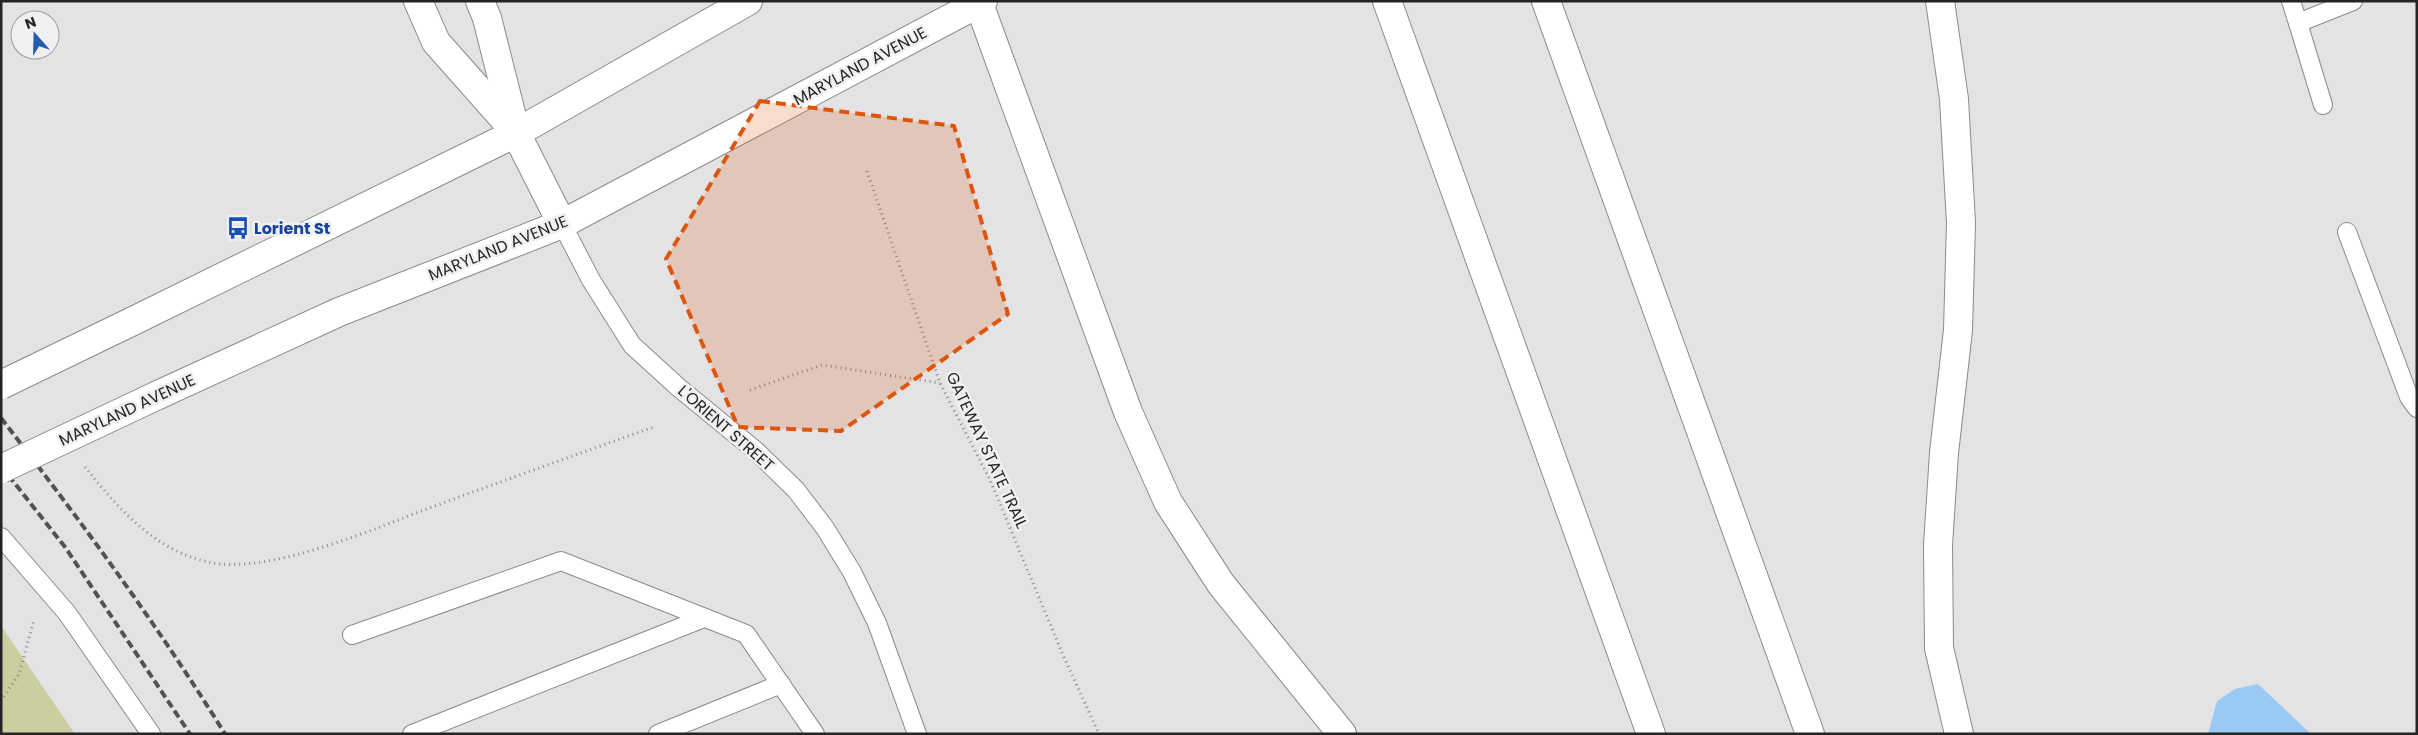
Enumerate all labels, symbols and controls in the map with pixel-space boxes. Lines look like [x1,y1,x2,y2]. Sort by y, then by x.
north arrow [10,10,60,60]
text: N [22,12,39,34]
street label: MARYLAND AVENUE [789,21,931,111]
street label: MARYLAND AVENUE [425,210,571,286]
bus stop icon: Lorient St [225,215,251,241]
place label: Lorient St [254,217,330,240]
street label: MARYLAND AVENUE [55,368,199,452]
street label: GATEWAY STATE TRAIL [941,368,1033,532]
street label: L'ORIENT STREET [673,380,779,477]

